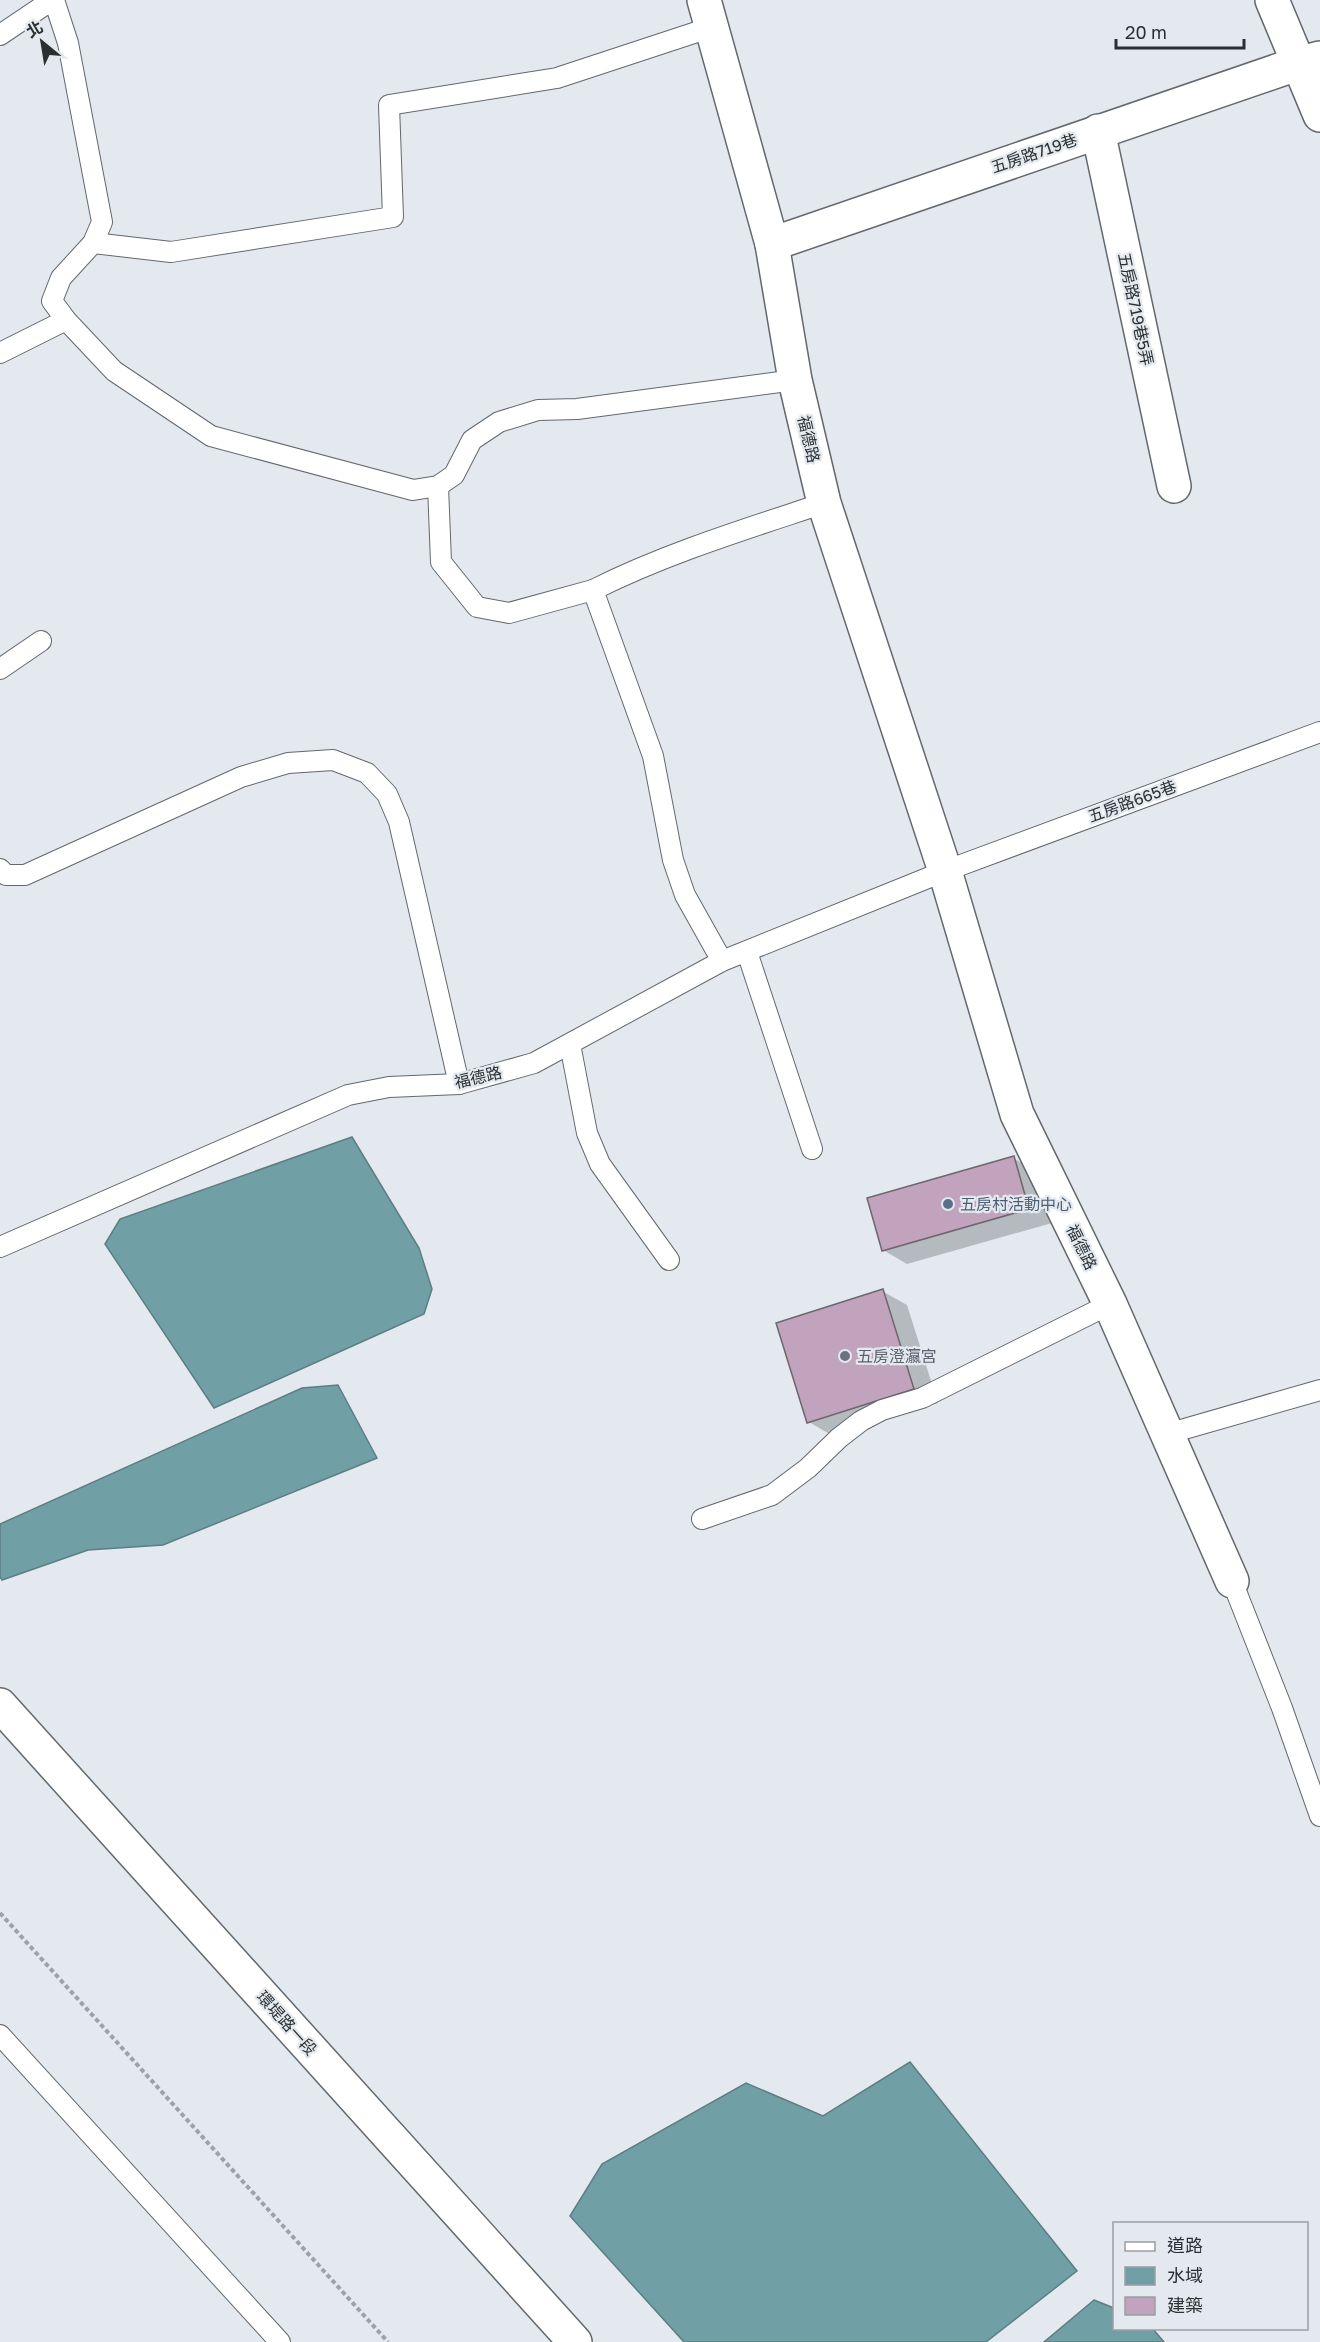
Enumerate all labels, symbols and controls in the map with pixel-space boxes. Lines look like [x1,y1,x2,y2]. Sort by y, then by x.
north arrow [12,12,72,72]
scale bar [1116,12,1244,50]
text: 北 [23,16,46,42]
text: 20 m [1125,21,1167,43]
street label: 五房路719巷 [988,129,1080,177]
street label: 五房路719巷5弄 [1114,251,1158,367]
street label: 福德路 [794,413,824,465]
street label: 五房路665巷 [1085,776,1179,826]
street label: 福德路 [452,1062,504,1092]
place label: 五房村活動中心 [960,1194,1072,1214]
marker: 五房村活動中心 [941,1197,955,1211]
street label: 福德路 [1062,1221,1102,1273]
place label: 五房澄瀛宮 [857,1346,937,1366]
marker: 五房澄瀛宮 [838,1349,852,1363]
street label: 環堤路一段 [253,1987,321,2059]
legend [1113,2222,1308,2330]
text: 道路 [1167,2234,1203,2256]
text: 水域 [1167,2264,1203,2286]
text: 建築 [1167,2294,1203,2316]

